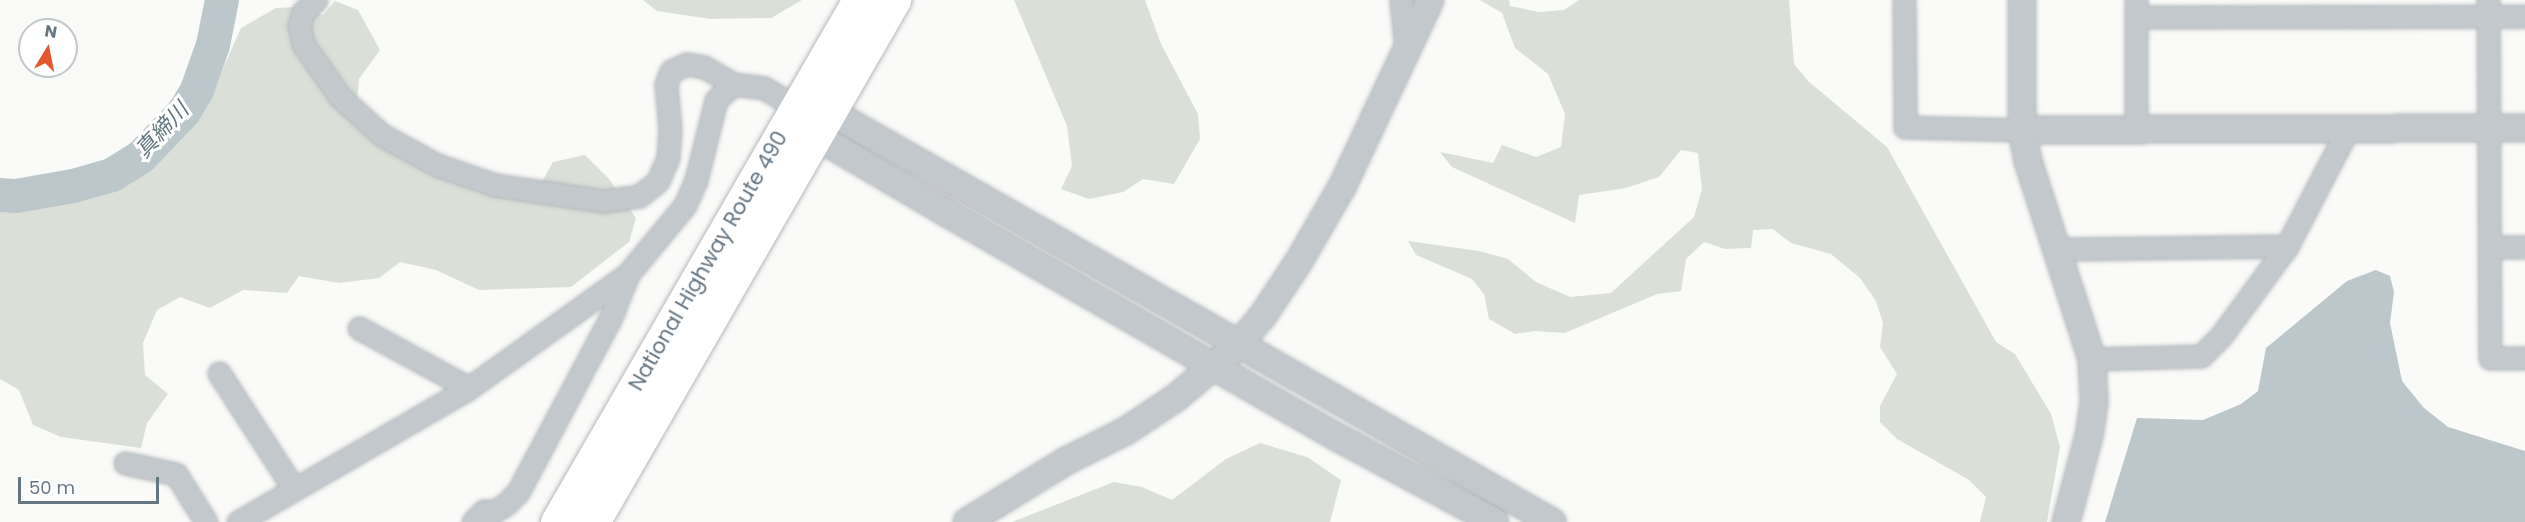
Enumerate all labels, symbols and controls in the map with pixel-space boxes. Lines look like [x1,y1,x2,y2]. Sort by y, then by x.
north arrow [18,18,78,78]
text: N [43,19,59,44]
water label: 真締川 [130,97,194,163]
street label: National Highway Route 490 [623,127,793,395]
scale bar [21,465,162,503]
text: 50 m [29,475,75,500]

